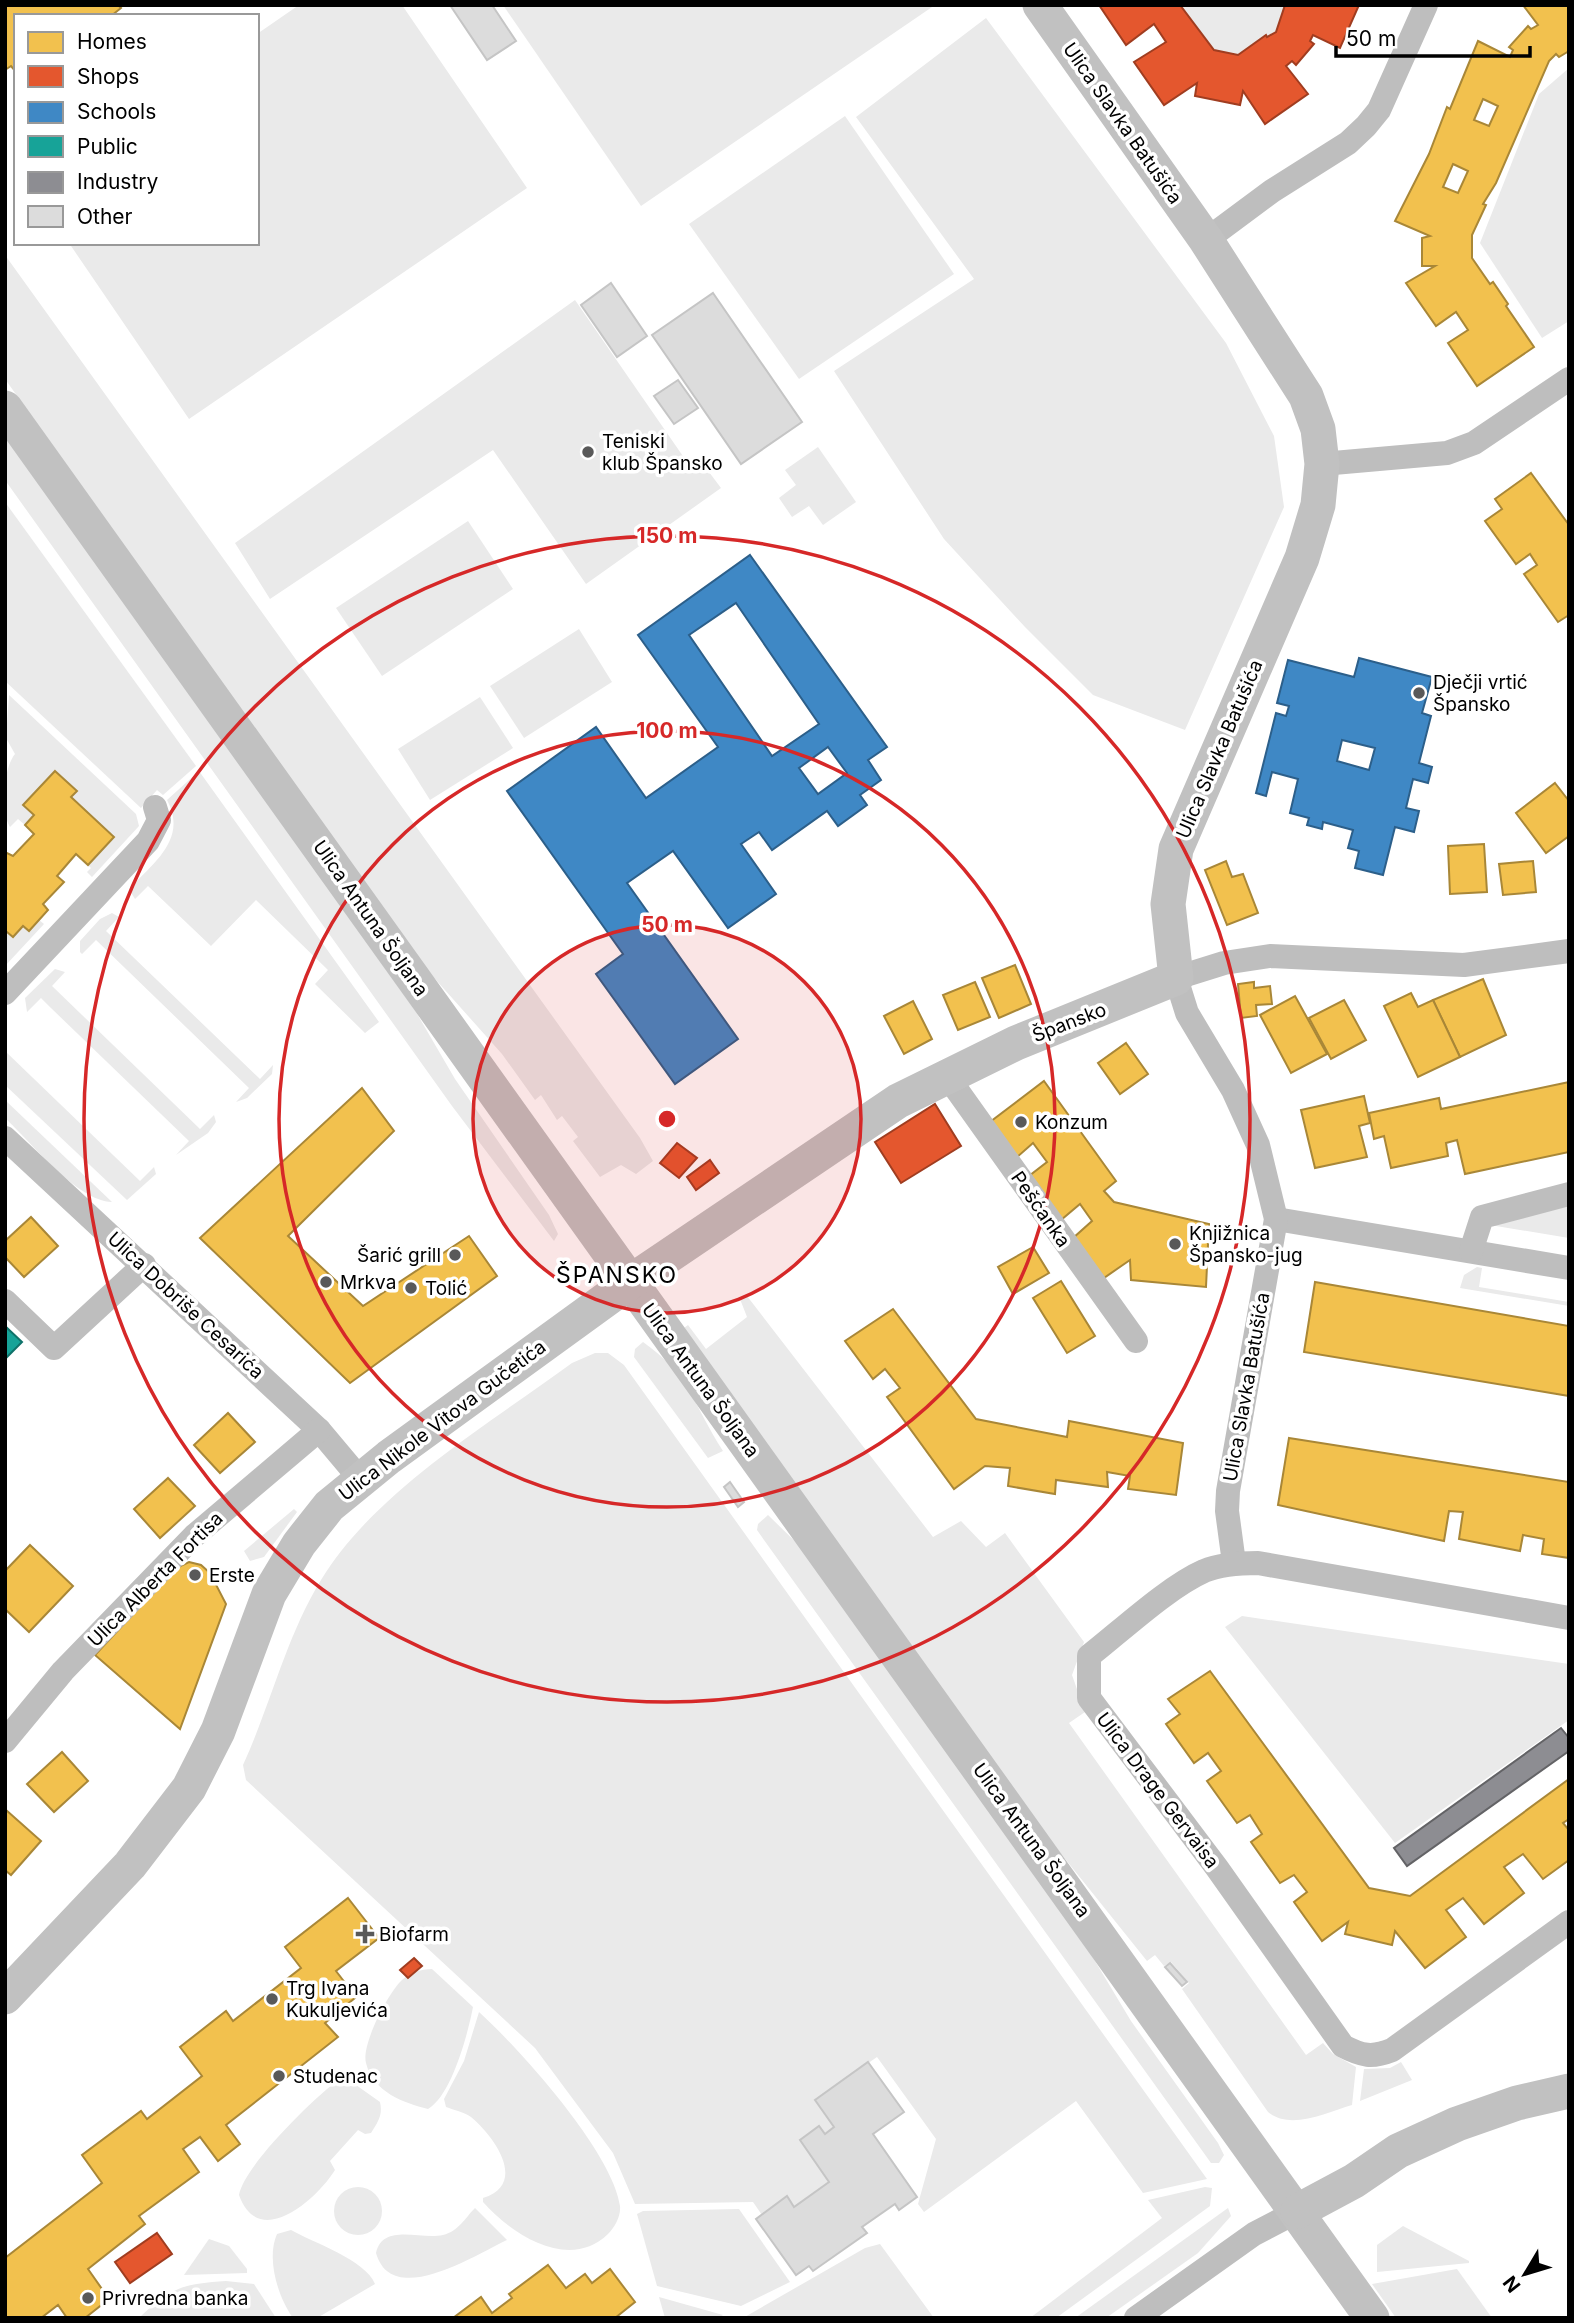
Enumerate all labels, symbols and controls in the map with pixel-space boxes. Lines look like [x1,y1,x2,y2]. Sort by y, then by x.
legend [14,14,259,245]
scale bar [1336,14,1530,58]
text: 50 m [1346,26,1396,51]
text: Homes [77,29,147,54]
street label: Ulica Slavka Batušića [1058,38,1187,208]
text: Shops [77,64,139,89]
text: Schools [77,99,156,124]
text: Public [77,134,138,159]
text: Industry [77,169,159,194]
text: Other [77,204,133,229]
place label: Teniski klub Špansko [602,430,723,475]
marker: Teniski klub Špansko [580,444,596,460]
text: 150 m [637,523,697,548]
street label: Ulica Slavka Batušića [1171,656,1267,842]
place label: Dječji vrtić Špansko [1433,671,1528,716]
marker: Dječji vrtić Špansko [1411,685,1427,701]
text: 100 m [636,718,698,743]
street label: Ulica Antuna Šoljana [308,836,433,1001]
text: 50 m [641,912,693,937]
street label: Špansko [1029,998,1109,1047]
centre of rings [655,1107,679,1131]
place label: Konzum [1035,1111,1108,1134]
marker: Konzum [1013,1114,1029,1130]
street label: Pešćanka [1006,1167,1075,1252]
place label: Knjižnica Špansko-jug [1189,1222,1303,1267]
street label: Ulica Dobriše Cesarića [103,1227,268,1384]
marker: Knjižnica Špansko-jug [1167,1236,1183,1252]
place label: Šarić grill [357,1244,441,1267]
marker: Šarić grill [447,1247,463,1263]
district label: ŠPANSKO [556,1261,678,1289]
place label: Mrkva [340,1271,396,1294]
marker: Mrkva [318,1274,334,1290]
place label: Tolić [425,1277,467,1300]
marker: Tolić [403,1280,419,1296]
street label: Ulica Slavka Batušića [1219,1291,1274,1483]
street label: Ulica Antuna Šoljana [637,1299,764,1462]
street label: Ulica Nikole Vitova Gučetića [334,1335,550,1506]
street label: Ulica Alberta Fortisa [83,1507,228,1652]
place label: Erste [209,1564,255,1587]
marker: Erste [187,1567,203,1583]
street label: Ulica Drage Gervaisa [1091,1708,1224,1873]
street label: Ulica Antuna Šoljana [968,1759,1095,1922]
place label: Biofarm [379,1923,449,1946]
marker: Biofarm [357,1926,373,1942]
place label: Trg Ivana Kukuljevića [286,1977,388,2022]
marker: Trg Ivana Kukuljevića [264,1991,280,2007]
place label: Studenac [293,2065,378,2088]
marker: Studenac [271,2068,287,2084]
north arrow [1490,2239,1560,2309]
text: N [1498,2271,1526,2297]
place label: Privredna banka [102,2287,248,2310]
marker: Privredna banka [80,2290,96,2306]

